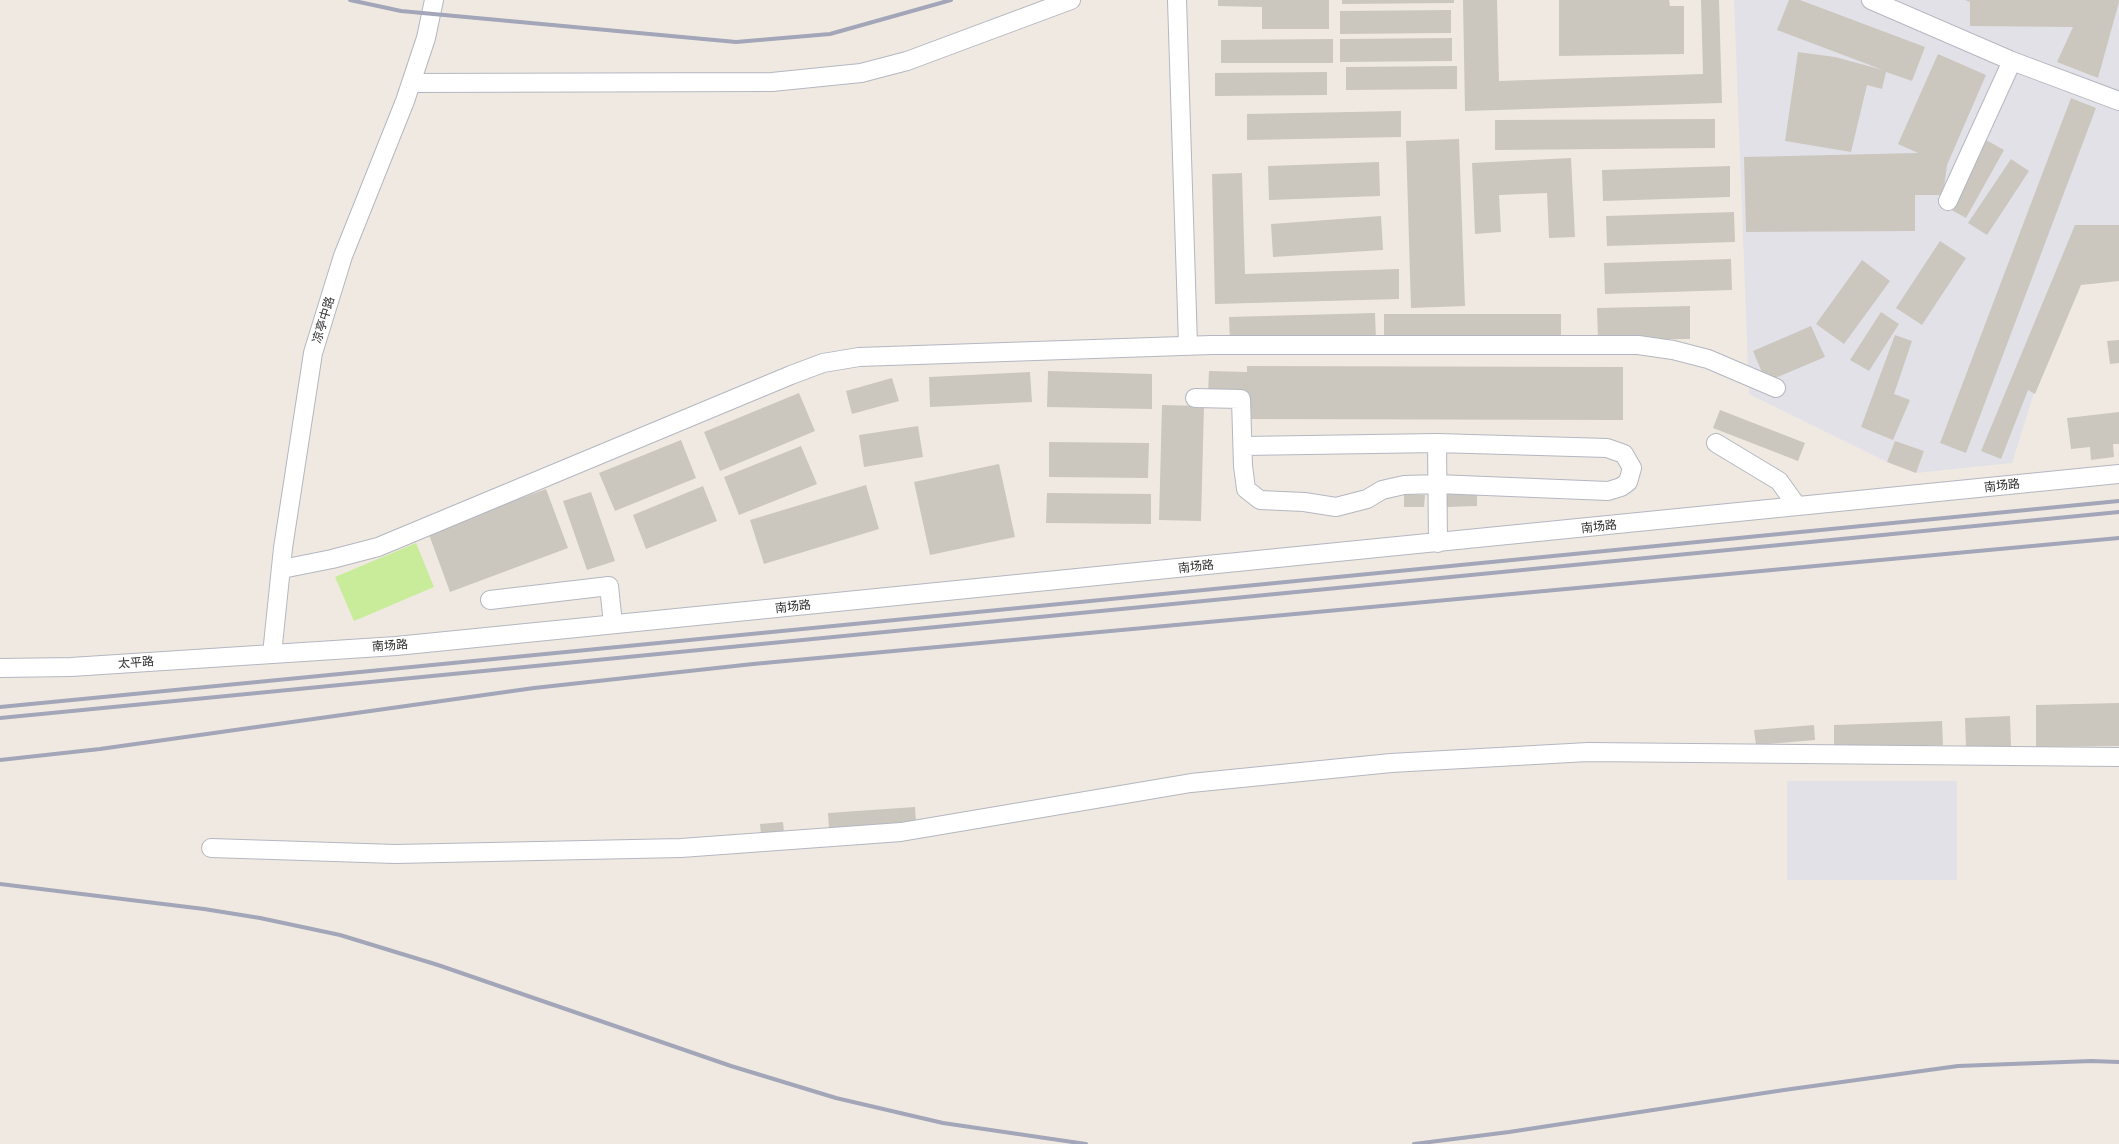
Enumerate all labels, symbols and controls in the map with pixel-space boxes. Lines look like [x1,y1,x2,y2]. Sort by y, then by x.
street label: 凉亭中路 [310,295,338,345]
street label: 南场路 [1983,477,2021,495]
street label: 南场路 [1580,518,1618,536]
street label: 南场路 [1177,558,1215,576]
street label: 南场路 [774,598,812,616]
street label: 南场路 [372,638,408,654]
street label: 太平路 [118,655,154,671]

